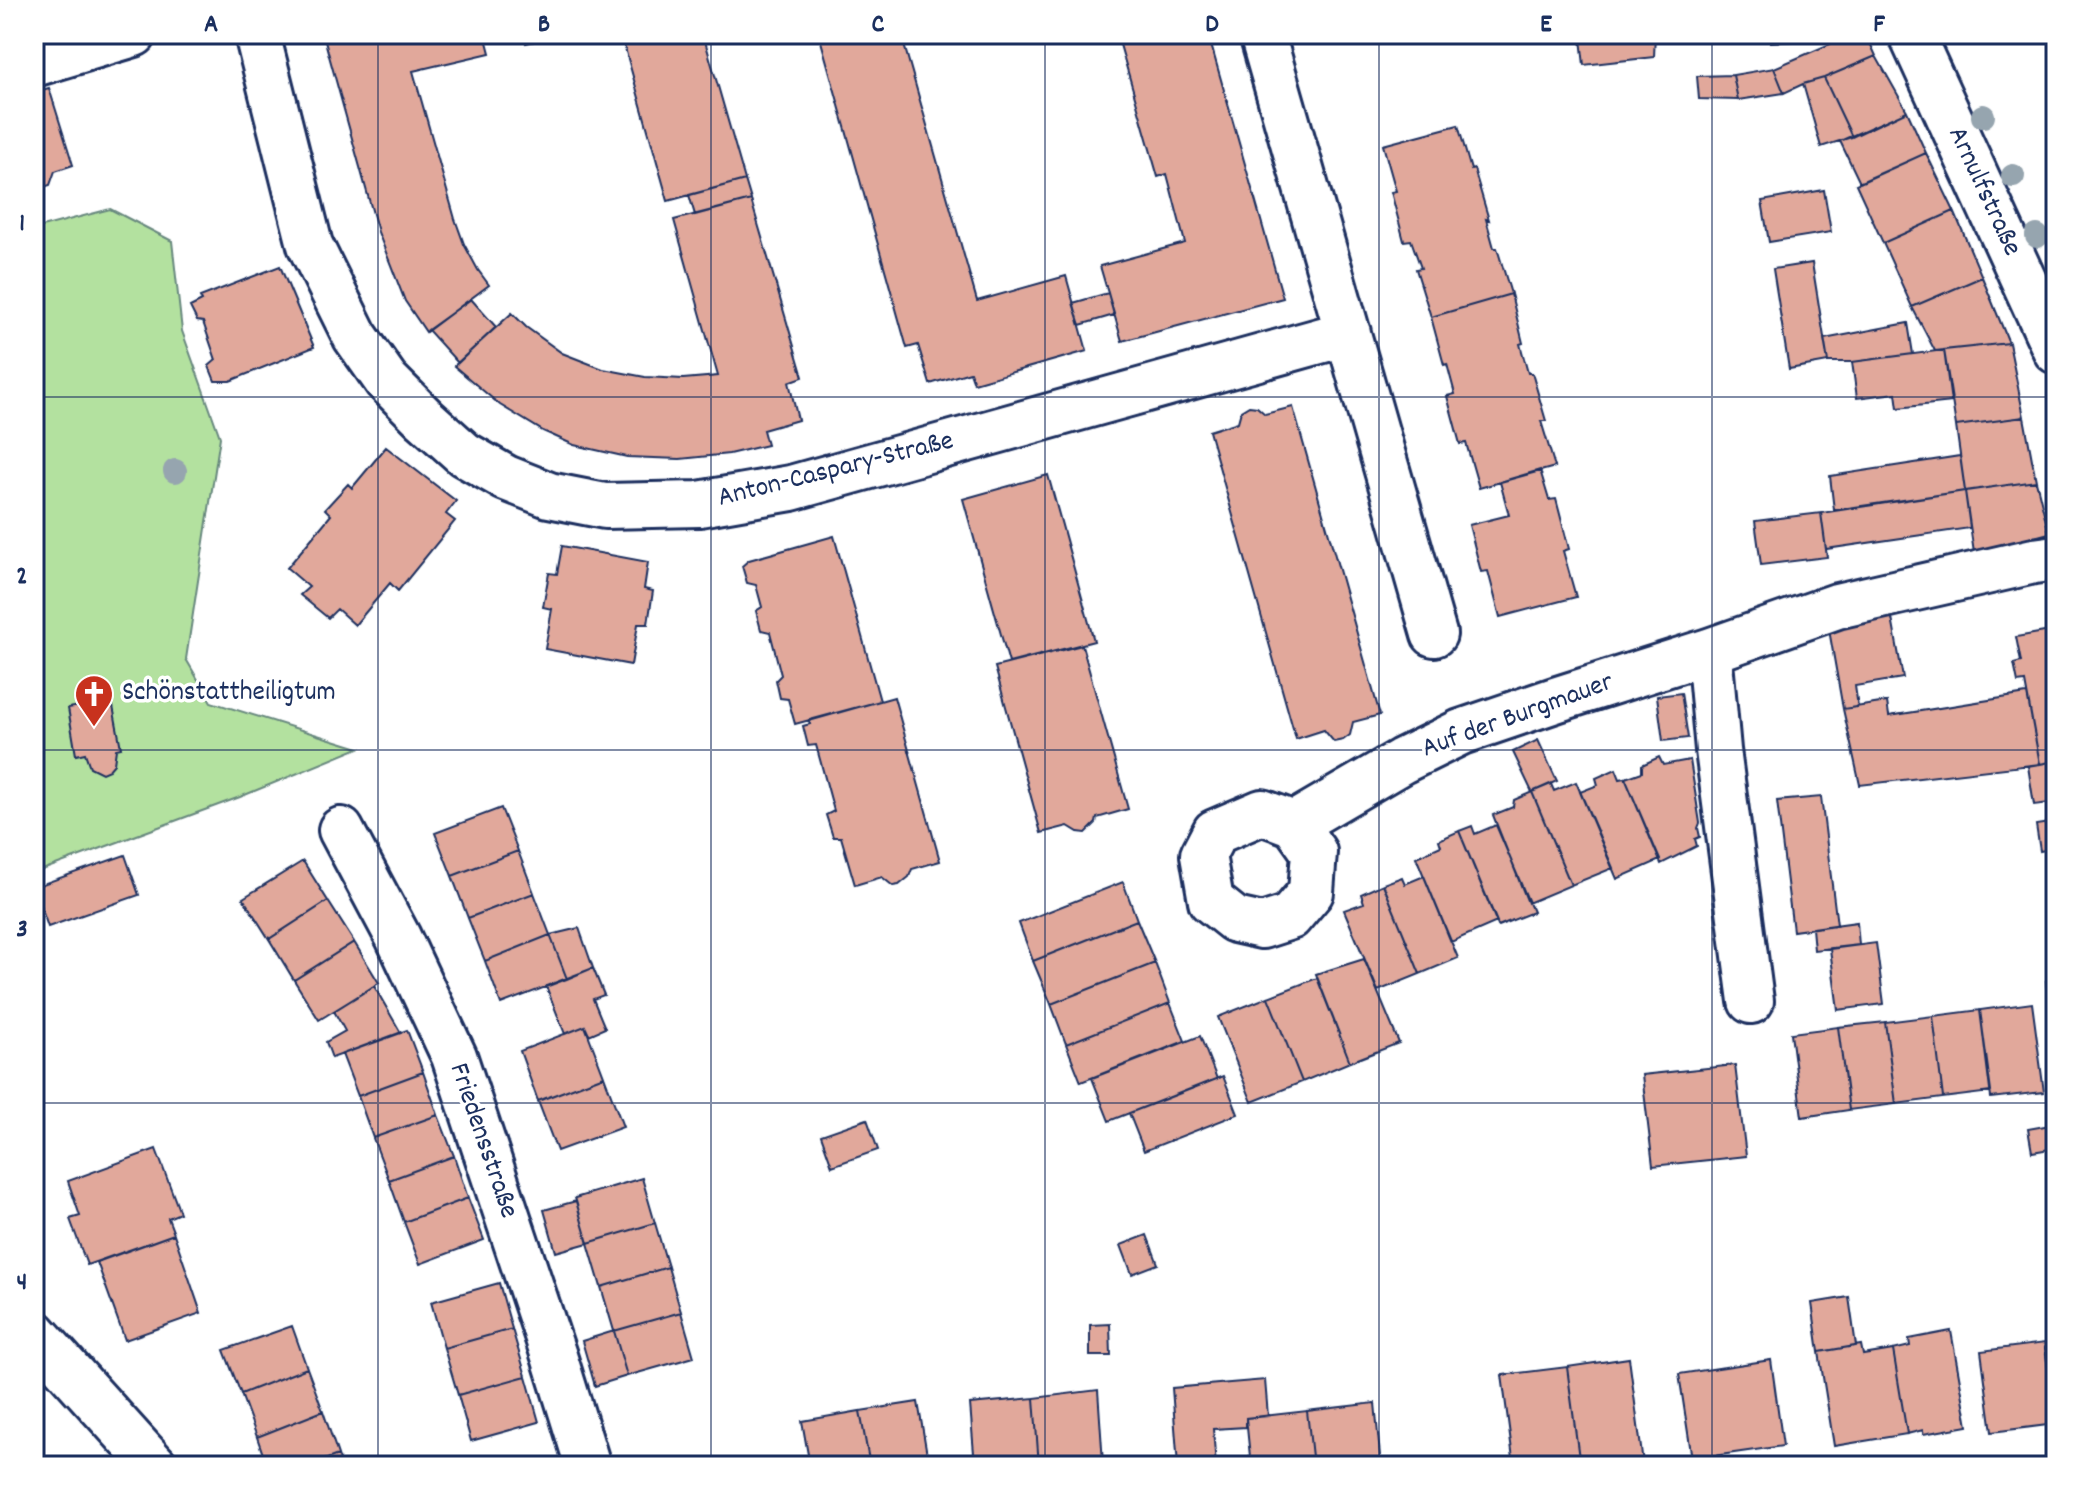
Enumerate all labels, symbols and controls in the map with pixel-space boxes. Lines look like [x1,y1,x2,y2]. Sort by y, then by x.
text: A [204,7,218,44]
text: B [538,7,550,44]
text: C [872,7,885,44]
text: D [1205,7,1219,44]
text: E [1540,7,1552,44]
text: F [1873,7,1885,44]
street label: Arnulfstraße [1936,121,2030,263]
text: 1 [19,206,25,243]
street label: Anton-Caspary-Straße [714,422,958,520]
text: 2 [16,559,28,596]
street label: Auf der Burgmauer [1417,664,1620,770]
church icon: Schönstattheiligtum [73,673,115,728]
place label: Schönstattheiligtum [122,674,336,714]
text: 3 [16,912,28,949]
street label: Friedensstraße [437,1058,527,1224]
text: 4 [17,1265,27,1302]

